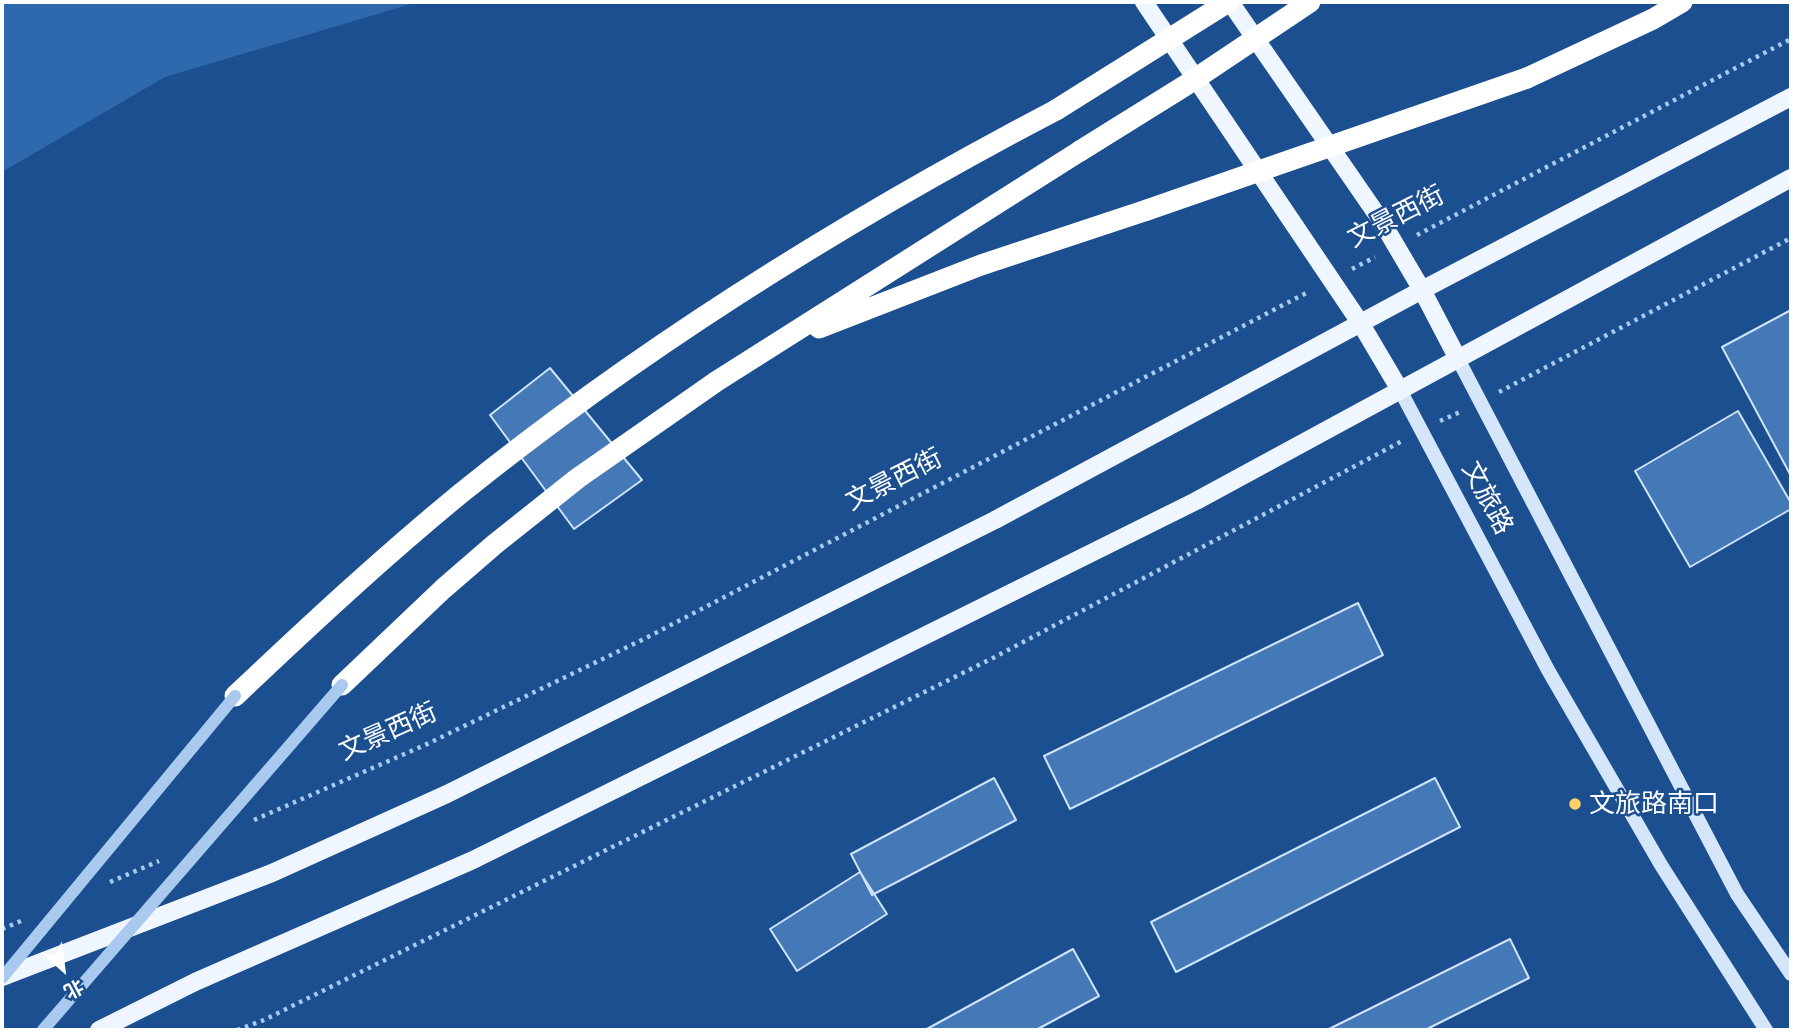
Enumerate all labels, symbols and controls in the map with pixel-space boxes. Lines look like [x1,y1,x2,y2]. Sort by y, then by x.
street label: 文景西街 [1343,179,1449,255]
street label: 文景西街 [841,442,947,518]
street label: 文旅路 [1455,456,1519,540]
street label: 文景西街 [334,697,442,767]
place label: 文旅路南口 [1589,788,1719,820]
marker: 文旅路南口 [1567,796,1583,812]
north arrow [28,934,98,1004]
text: 北 [60,975,86,1001]

